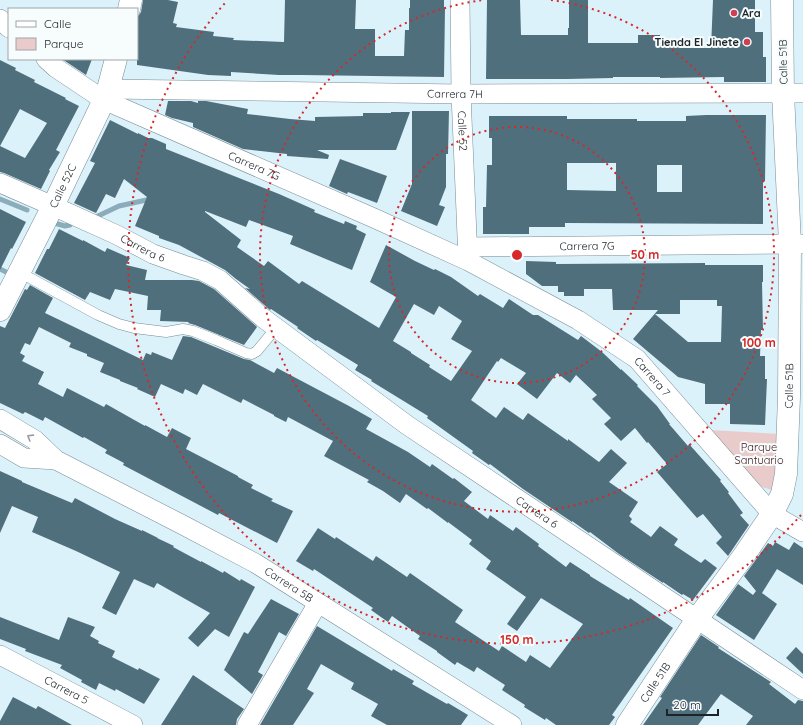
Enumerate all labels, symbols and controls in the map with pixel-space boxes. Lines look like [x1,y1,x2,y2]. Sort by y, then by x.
place label: Ara [742,6,761,20]
legend [8,8,138,60]
marker: Ara [729,8,739,18]
text: Calle [44,16,72,31]
place label: Tienda El Jinete [655,35,740,49]
text: Parque [44,36,84,51]
marker: Tienda El Jinete [742,37,752,47]
street label: Calle 51B [776,39,790,85]
street label: Carrera 7H [427,87,483,101]
street label: Calle 52 [455,111,470,151]
street label: Carrera 7G [226,148,282,183]
street label: Calle 52C [46,162,79,210]
street label: Carrera 6 [118,231,167,265]
street label: Carrera 7G [559,239,615,253]
text: 50 m [631,247,659,262]
centre of rings [510,248,524,262]
text: 100 m [742,335,776,350]
street label: Carrera 7 [631,354,673,399]
street label: Calle 51B [782,363,796,409]
one-way arrow [27,435,34,442]
park label: Parque Santuario [734,440,784,467]
street label: Carrera 6 [513,493,561,531]
street label: Carrera 5B [262,564,316,605]
text: 150 m [500,632,534,647]
street label: Calle 51B [637,660,673,705]
street label: Carrera 5 [42,673,91,707]
scale bar [667,691,718,717]
text: 20 m [673,697,701,712]

